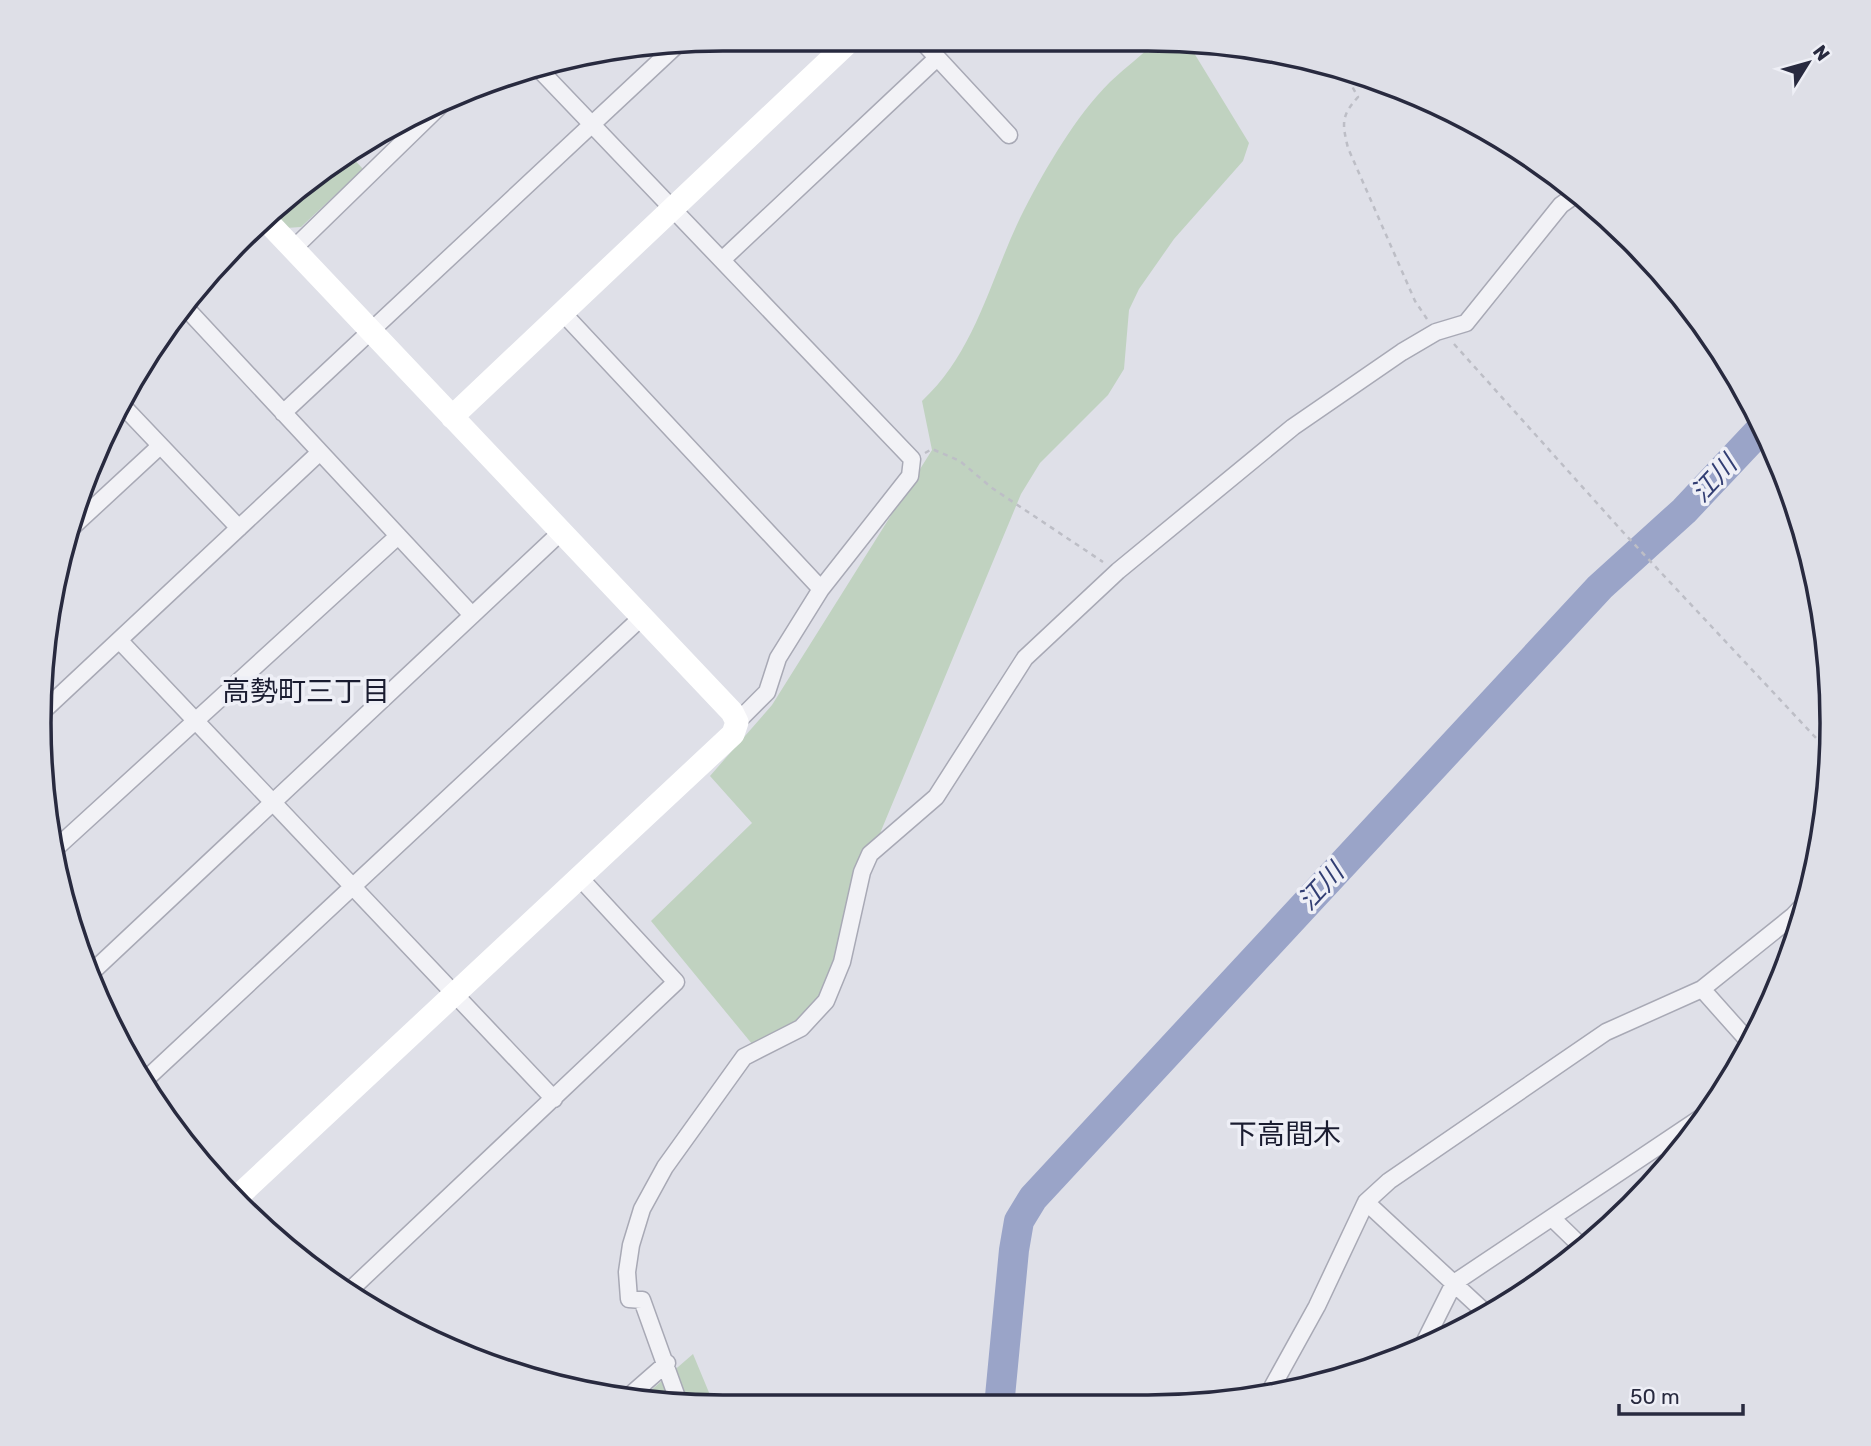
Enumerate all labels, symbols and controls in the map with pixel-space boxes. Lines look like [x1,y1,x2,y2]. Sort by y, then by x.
north arrow [1773,28,1843,98]
text: N [1808,41,1834,65]
water label: 江川 [1685,447,1745,509]
district label: 高勢町三丁目 [222,675,390,708]
water label: 江川 [1292,855,1352,917]
district label: 下高間木 [1229,1118,1341,1151]
scale bar [1619,1372,1743,1416]
text: 50 m [1630,1384,1680,1409]

